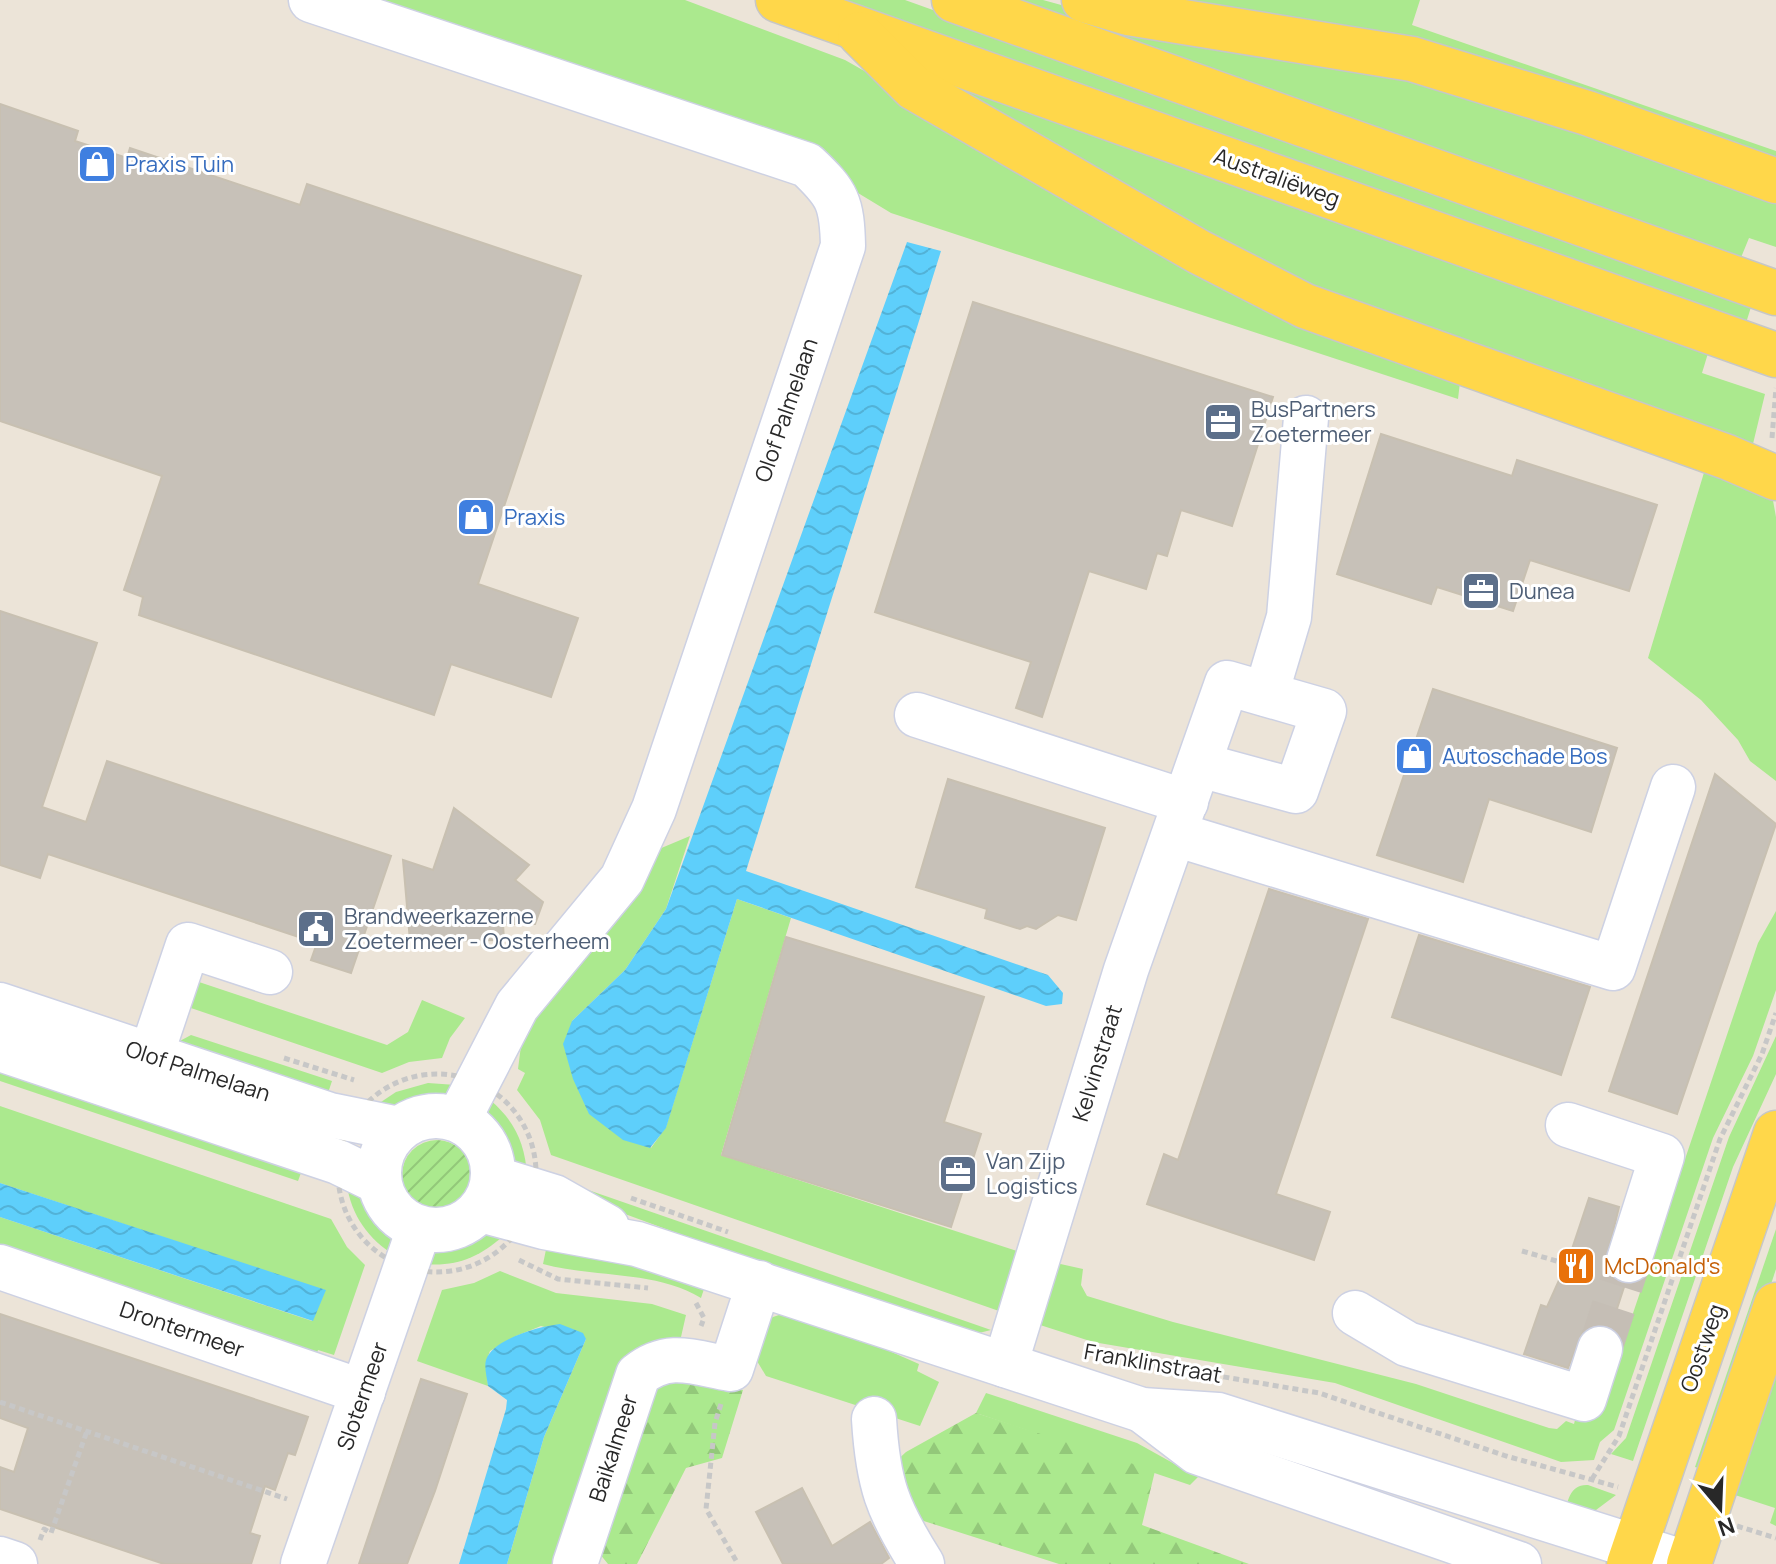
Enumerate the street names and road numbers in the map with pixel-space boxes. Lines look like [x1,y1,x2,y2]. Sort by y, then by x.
street label: Australiëweg [1210,140,1344,214]
street label: Olof Palmelaan [747,334,825,486]
street label: Kelvinstraat [1065,1001,1129,1125]
street label: Olof Palmelaan [122,1033,274,1109]
street label: Drontermeer [116,1294,248,1364]
street label: Oostweg [1673,1300,1731,1396]
street label: Franklinstraat [1082,1336,1224,1390]
street label: Slotermeer [329,1338,395,1454]
street label: Baikalmeer [582,1390,644,1506]

